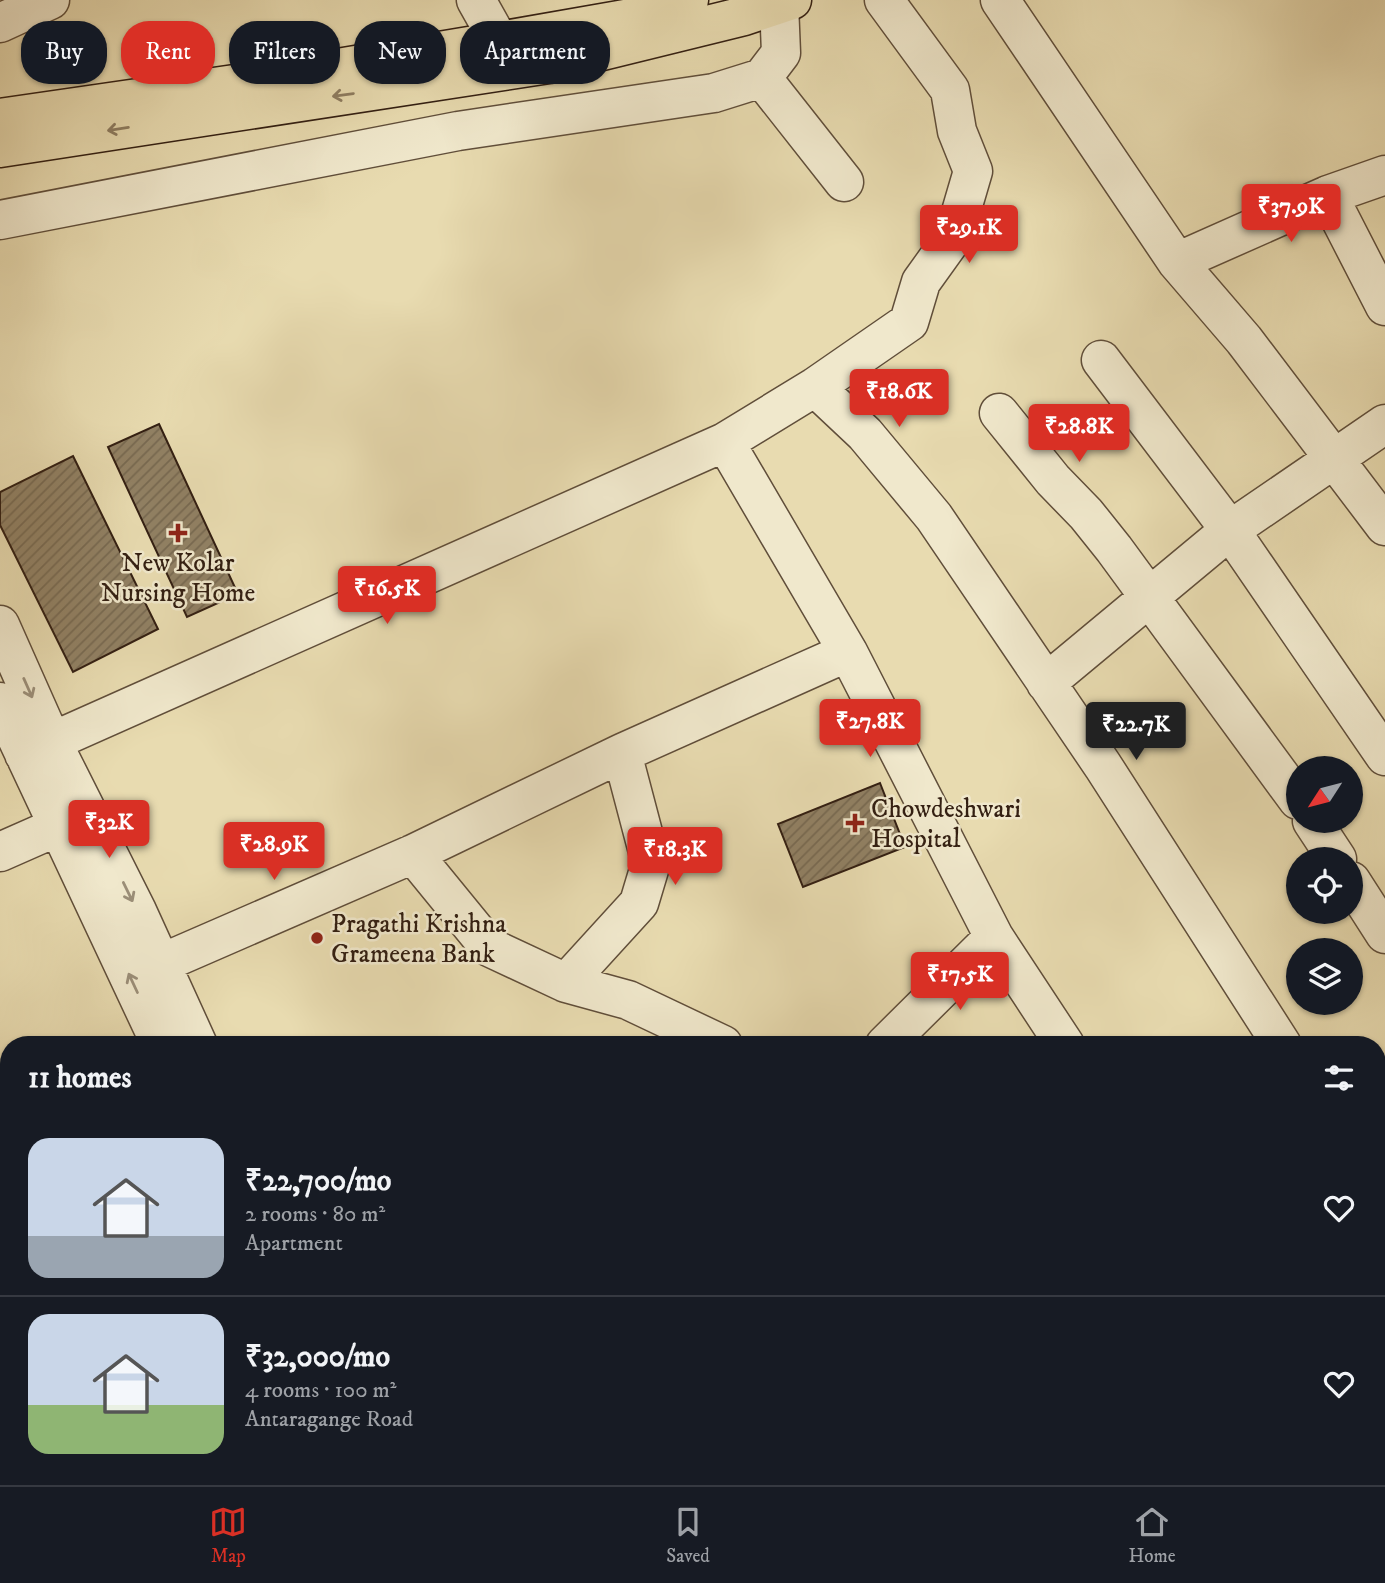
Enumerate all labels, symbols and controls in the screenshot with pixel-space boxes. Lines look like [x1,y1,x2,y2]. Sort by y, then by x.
chip: Buy [21,21,107,84]
chip: Rent [121,21,215,84]
chip: Filters [229,21,340,84]
chip: New [354,21,446,84]
chip: Apartment [460,21,610,84]
one-way arrow [332,89,355,102]
one-way arrow [107,123,130,136]
pin: ₹37.9K [1234,184,1348,244]
text: ₹37.9K [1258,192,1324,221]
pin: ₹29.1K [912,205,1026,265]
text: ₹29.1K [936,213,1002,242]
pin: ₹18.6K [842,370,956,429]
text: ₹18.6K [866,377,932,406]
pin: ₹28.8K [1022,405,1136,464]
text: ₹28.8K [1044,412,1114,441]
marker: New Kolar Nursing Home [168,523,188,543]
place label: New Kolar Nursing Home [101,547,255,610]
pin: ₹16.5K [330,566,444,626]
text: ₹16.5K [354,574,420,603]
one-way arrow [22,676,35,698]
pin: ₹27.8K [813,700,927,759]
pin: ₹22.7K [1079,702,1193,762]
text: ₹27.8K [835,707,905,736]
text: ₹22.7K [1102,710,1170,739]
north arrow [1286,756,1363,833]
map controls [1286,756,1363,1015]
place label: Chowdeshwari Hospital [871,793,1021,856]
pin: ₹32K [68,800,150,860]
text: ₹32K [84,808,134,837]
marker: Chowdeshwari Hospital [845,813,865,833]
pin: ₹28.9K [217,822,331,882]
pin: ₹18.3K [618,828,732,887]
text: ₹28.9K [239,830,309,859]
text: ₹18.3K [643,835,707,864]
button: locate [1286,847,1363,924]
one-way arrow [121,881,135,902]
place label: Pragathi Krishna Grameena Bank [331,908,506,971]
marker: Pragathi Krishna Grameena Bank [309,930,325,946]
button: layers [1286,938,1363,1015]
pin: ₹17.5K [903,953,1017,1012]
text: ₹17.5K [927,960,993,989]
one-way arrow [126,973,139,994]
icon: filters [1320,1059,1358,1097]
text: 11 homes [28,1060,132,1097]
text: ₹22,700/mo [245,1163,391,1200]
icon: home [84,1166,168,1250]
icon: heart [1320,1189,1358,1227]
text: 2 rooms · 80 m² [245,1200,385,1229]
text: Apartment [245,1229,343,1258]
text: ₹32,000/mo [245,1339,390,1376]
icon: home [84,1342,168,1426]
icon: heart [1320,1365,1358,1403]
text: 4 rooms · 100 m² [245,1376,397,1405]
text: Antaragange Road [245,1405,413,1434]
tab: Map [209,1503,247,1568]
tab: Saved [666,1503,710,1568]
tab: Home [1129,1503,1176,1568]

